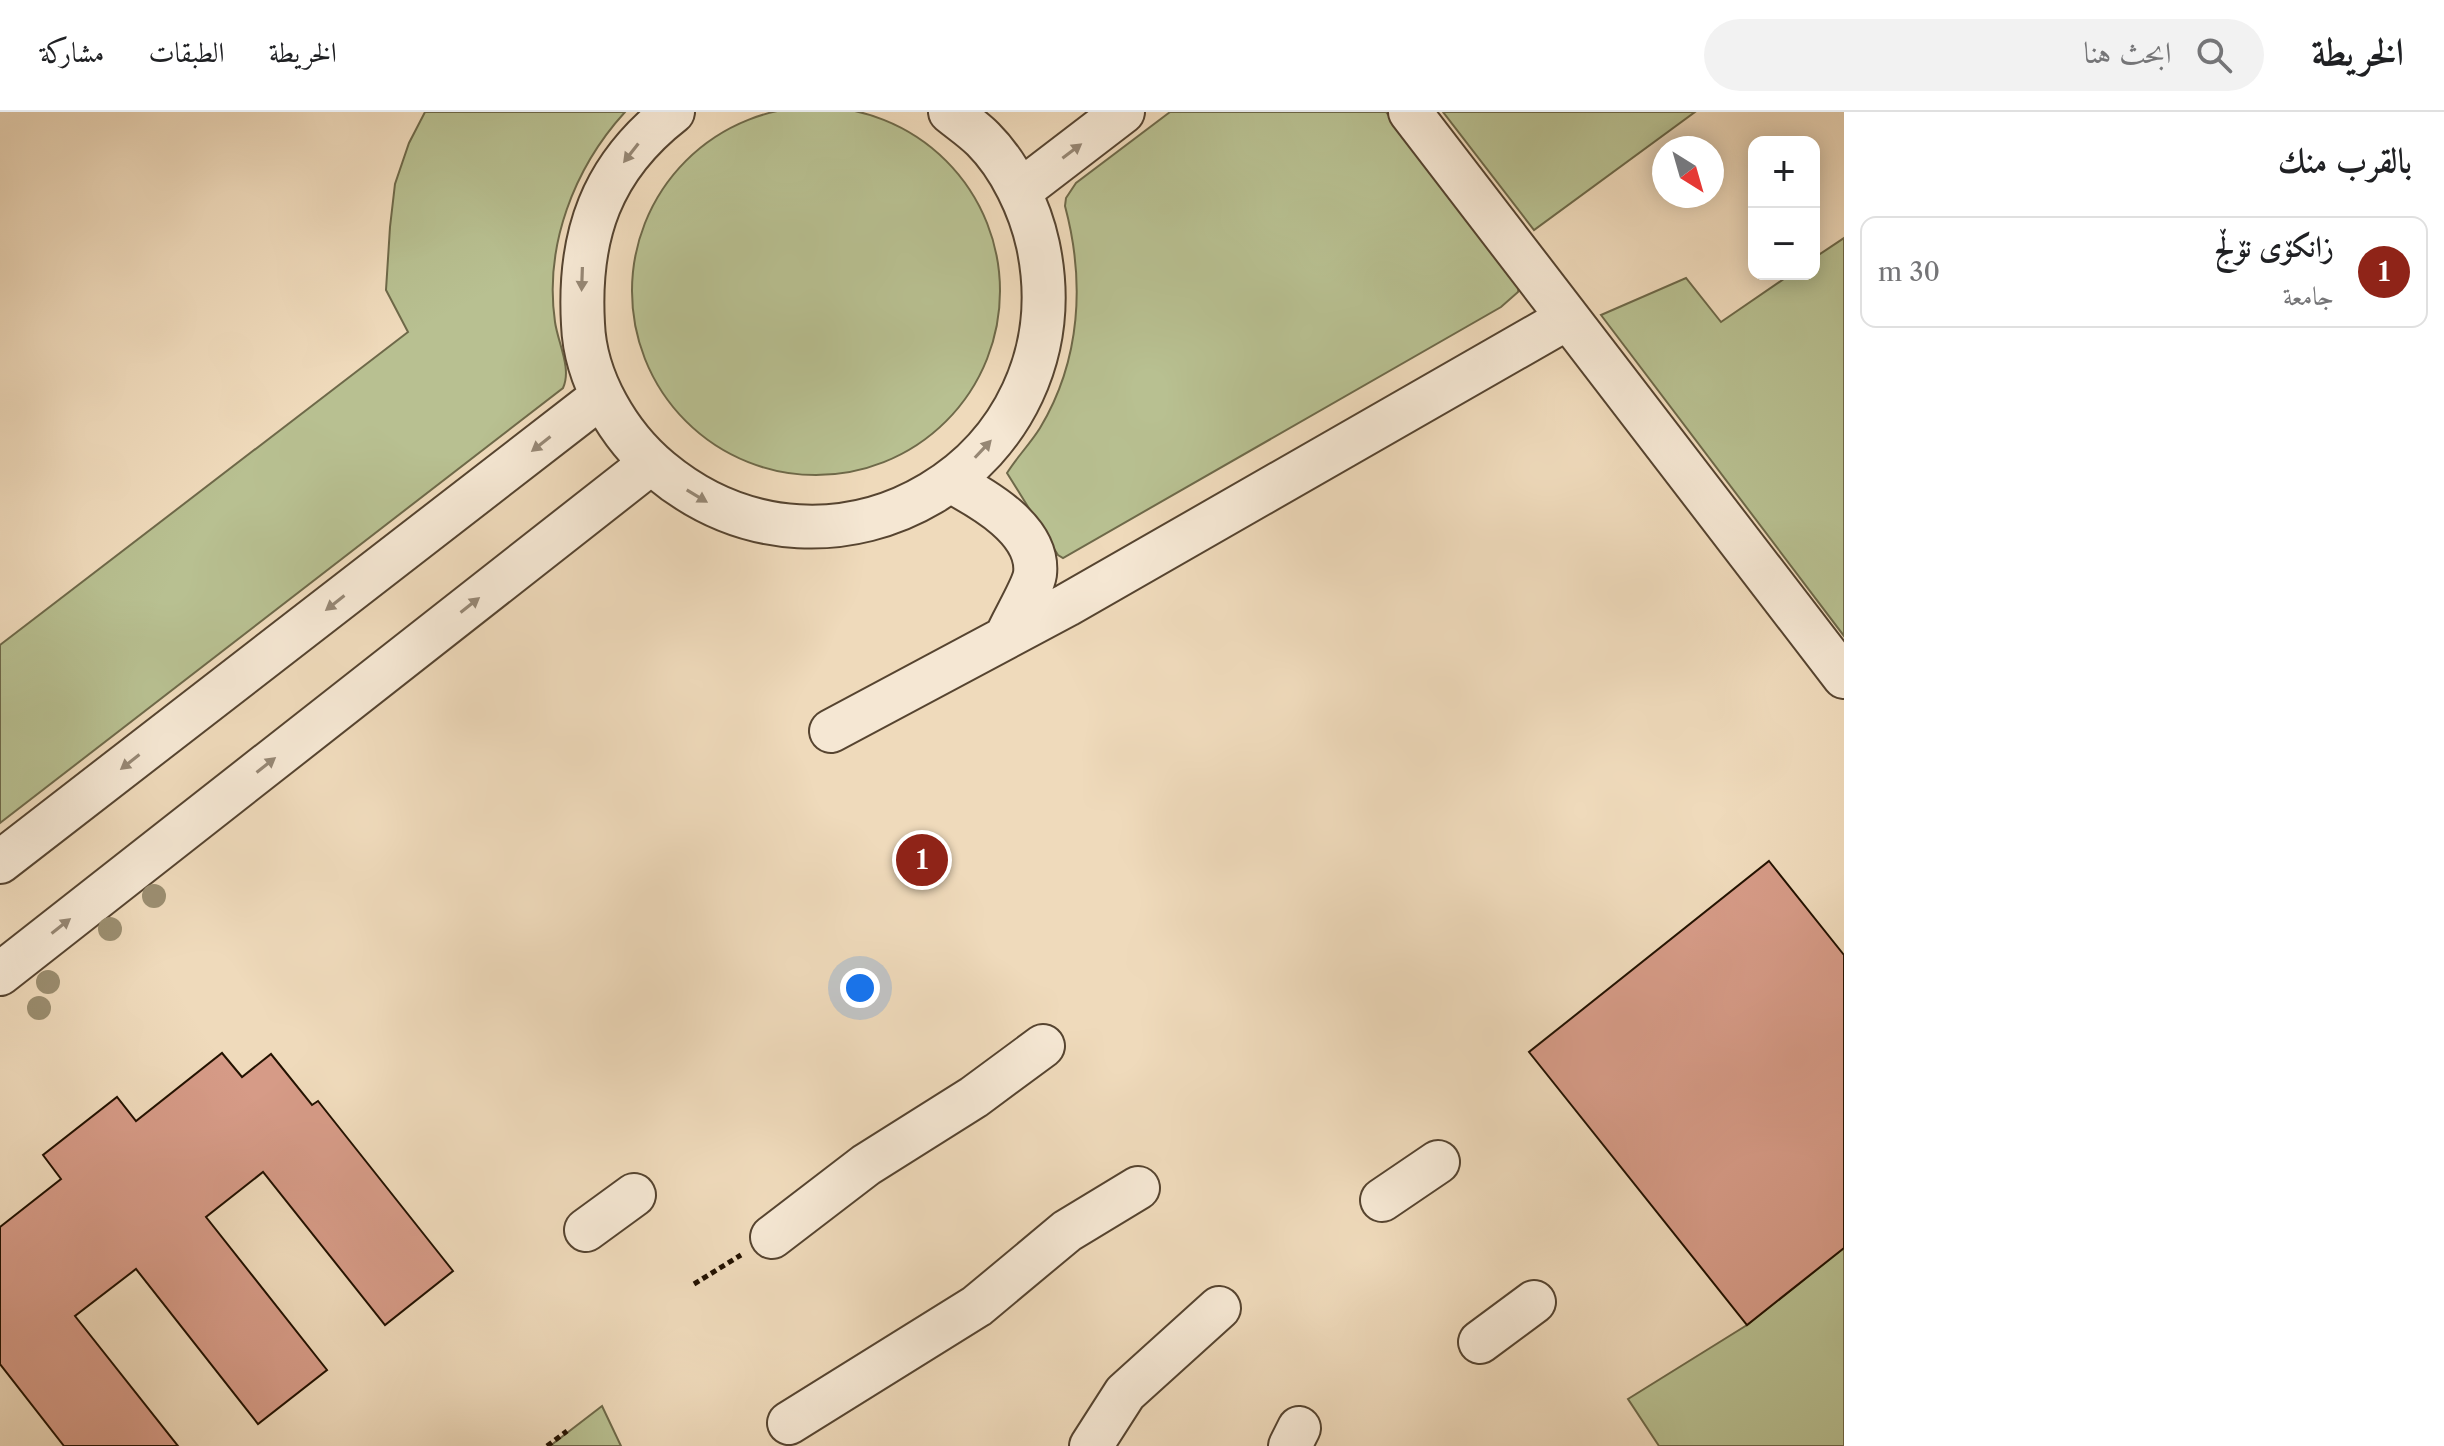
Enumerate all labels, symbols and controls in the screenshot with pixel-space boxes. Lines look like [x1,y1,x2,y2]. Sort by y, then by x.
search box [1704,19,2264,91]
text: الخريطة [2312,28,2404,75]
icon: search [2192,33,2236,77]
text: ابحث هنا [2084,34,2172,71]
text: مشاركة [40,35,104,69]
text: الطبقات [148,35,225,69]
text: الخريطة [269,35,337,69]
north arrow [1652,136,1724,208]
map controls [1748,136,1820,280]
button: + [1748,136,1820,208]
text: بالقرب منك [2278,139,2412,181]
one-way arrow [622,143,639,164]
one-way arrow [1062,144,1082,160]
button: − [1748,208,1820,280]
text: زانکۆی نۆڵج [2214,228,2334,265]
text: 30 m [1878,256,1940,288]
text: 1 [2378,256,2390,288]
one-way arrow [575,267,588,292]
text: جامعة [2283,280,2334,312]
one-way arrow [531,435,551,451]
one-way arrow [974,439,992,458]
one-way arrow [686,489,708,503]
one-way arrow [325,594,345,610]
one-way arrow [460,597,480,613]
one-way arrow [120,753,140,769]
one-way arrow [256,758,276,774]
pin: 1 [896,830,948,890]
one-way arrow [51,918,71,934]
your location [840,968,880,1008]

